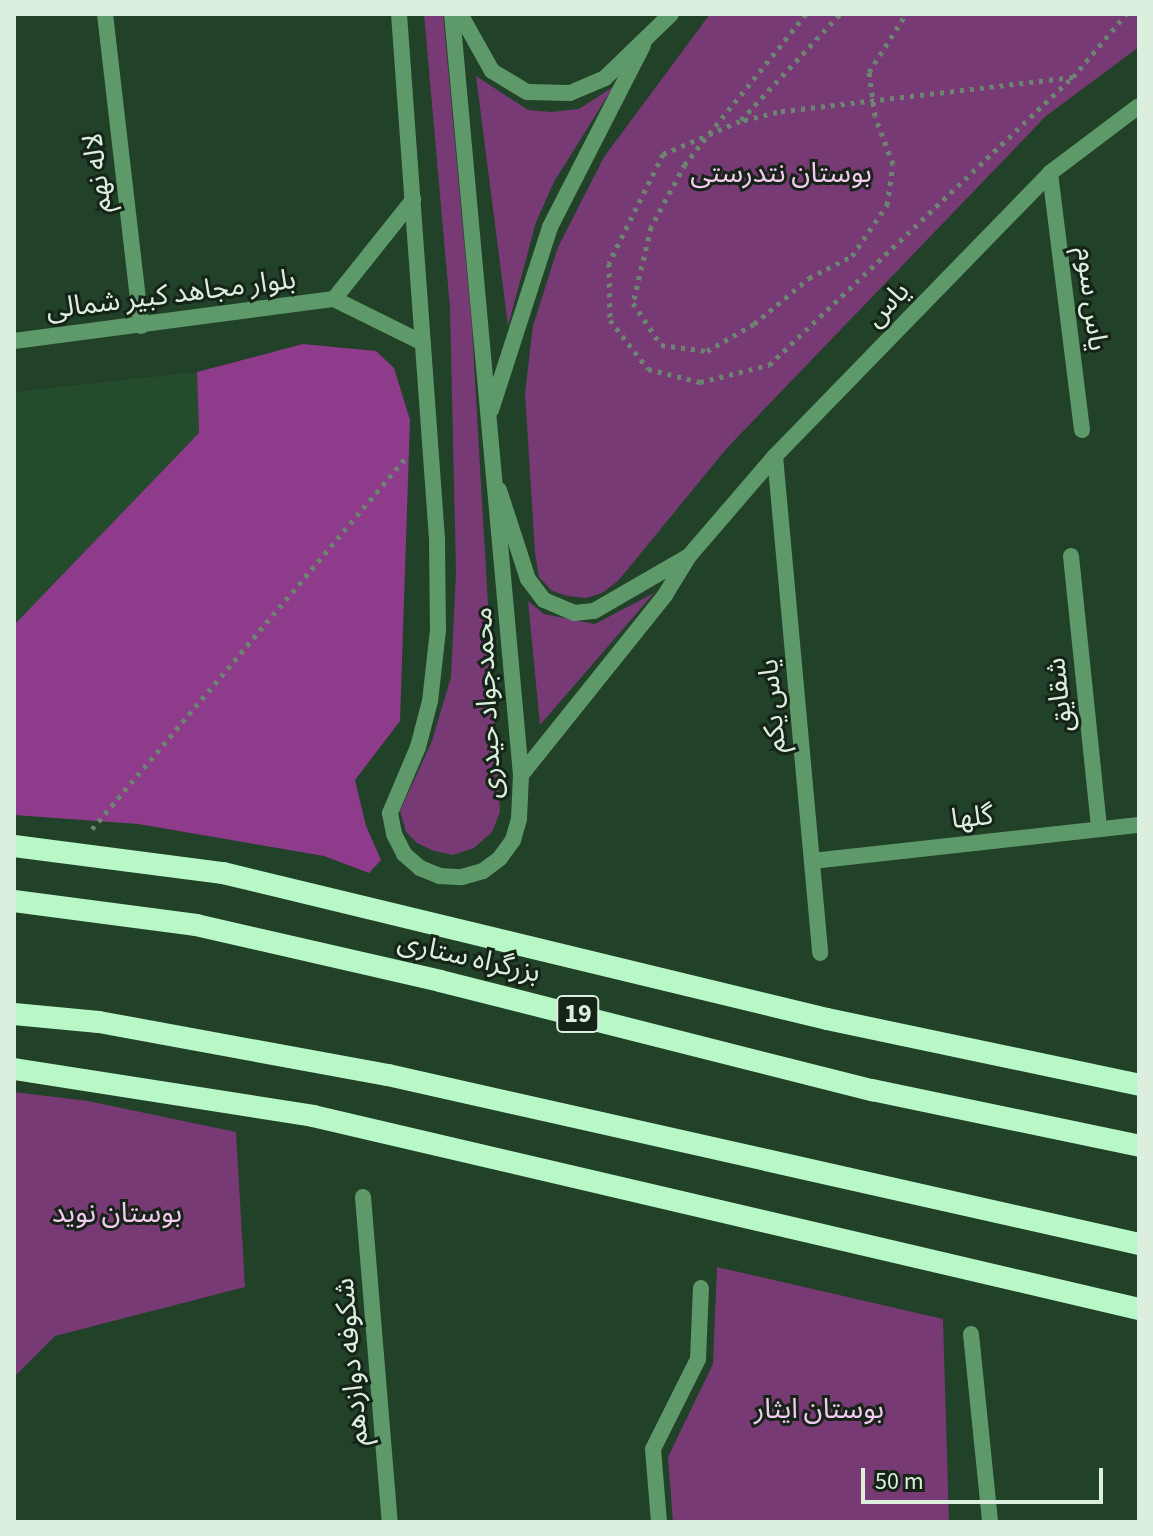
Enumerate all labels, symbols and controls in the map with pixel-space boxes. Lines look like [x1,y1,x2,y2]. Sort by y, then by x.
street label: لاله نهم [75,131,119,215]
park label: بوستان نتدرستی [690,156,872,190]
street label: یاس سوم [1069,245,1115,353]
street label: بلوار مجاهد کبیر شمالی [44,262,298,326]
street label: یاس [857,274,917,334]
street label: محمدجواد حیدری [465,606,509,800]
street label: شقایق [1038,656,1080,734]
street label: یاس یکم [751,658,793,754]
street label: گلها [949,798,995,836]
street label: بزرگراه ستاری [394,924,544,990]
road number: 19 [556,992,600,1036]
park label: بوستان نوید [52,1196,182,1230]
street label: شکوفه دوازدهم [327,1277,375,1447]
park label: بوستان ایثار [754,1392,884,1426]
scale bar [865,1452,1107,1502]
text: 50 m [875,1464,924,1499]

